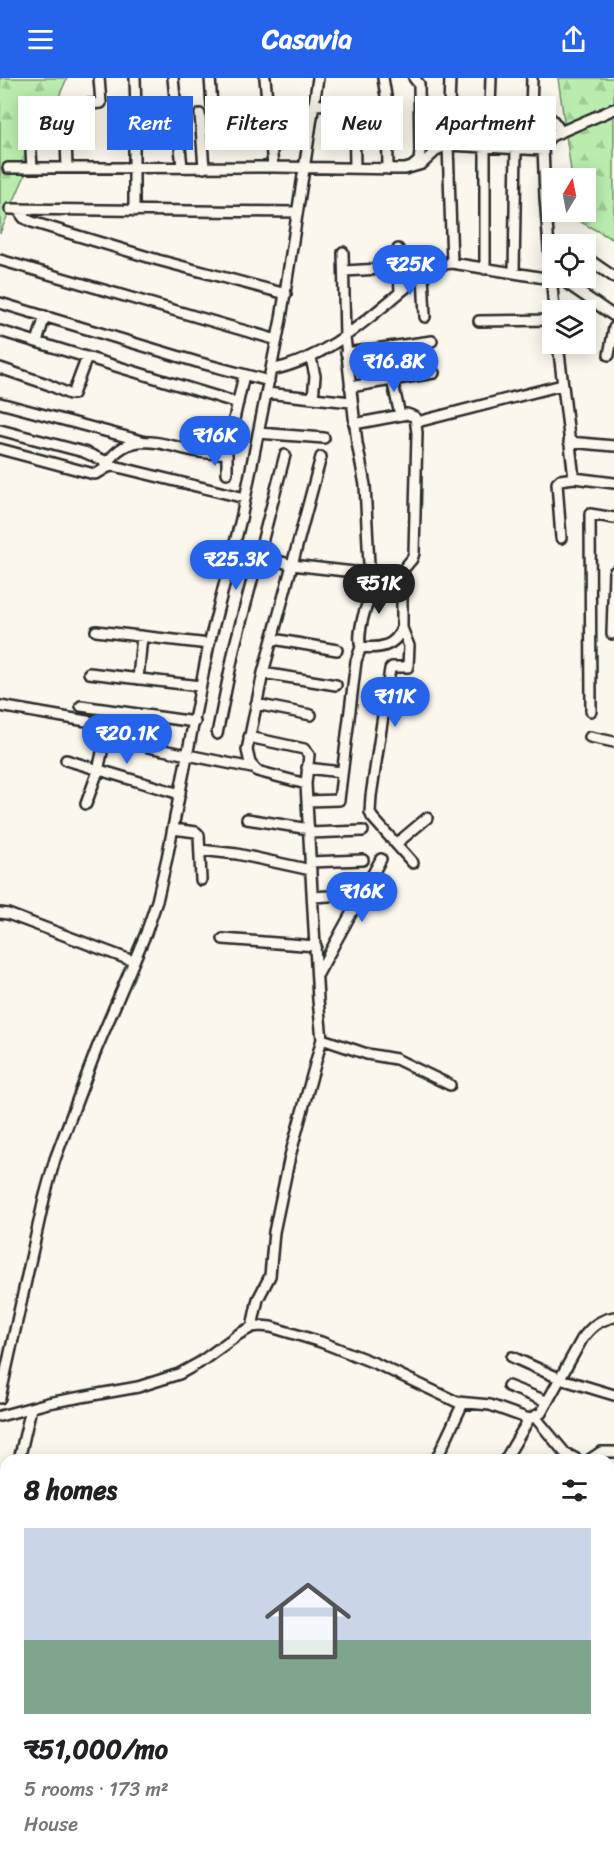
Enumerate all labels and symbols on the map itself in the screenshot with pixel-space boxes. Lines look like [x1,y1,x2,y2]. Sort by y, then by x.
north arrow [542,168,596,222]
pin: ₹25K [374,245,446,296]
pin: ₹16.8K [345,342,443,393]
pin: ₹16K [179,416,251,467]
pin: ₹25.3K [187,540,285,591]
pin: ₹51K [343,564,415,615]
pin: ₹11K [359,677,431,728]
pin: ₹20.1K [78,714,176,765]
pin: ₹16K [326,872,398,923]

